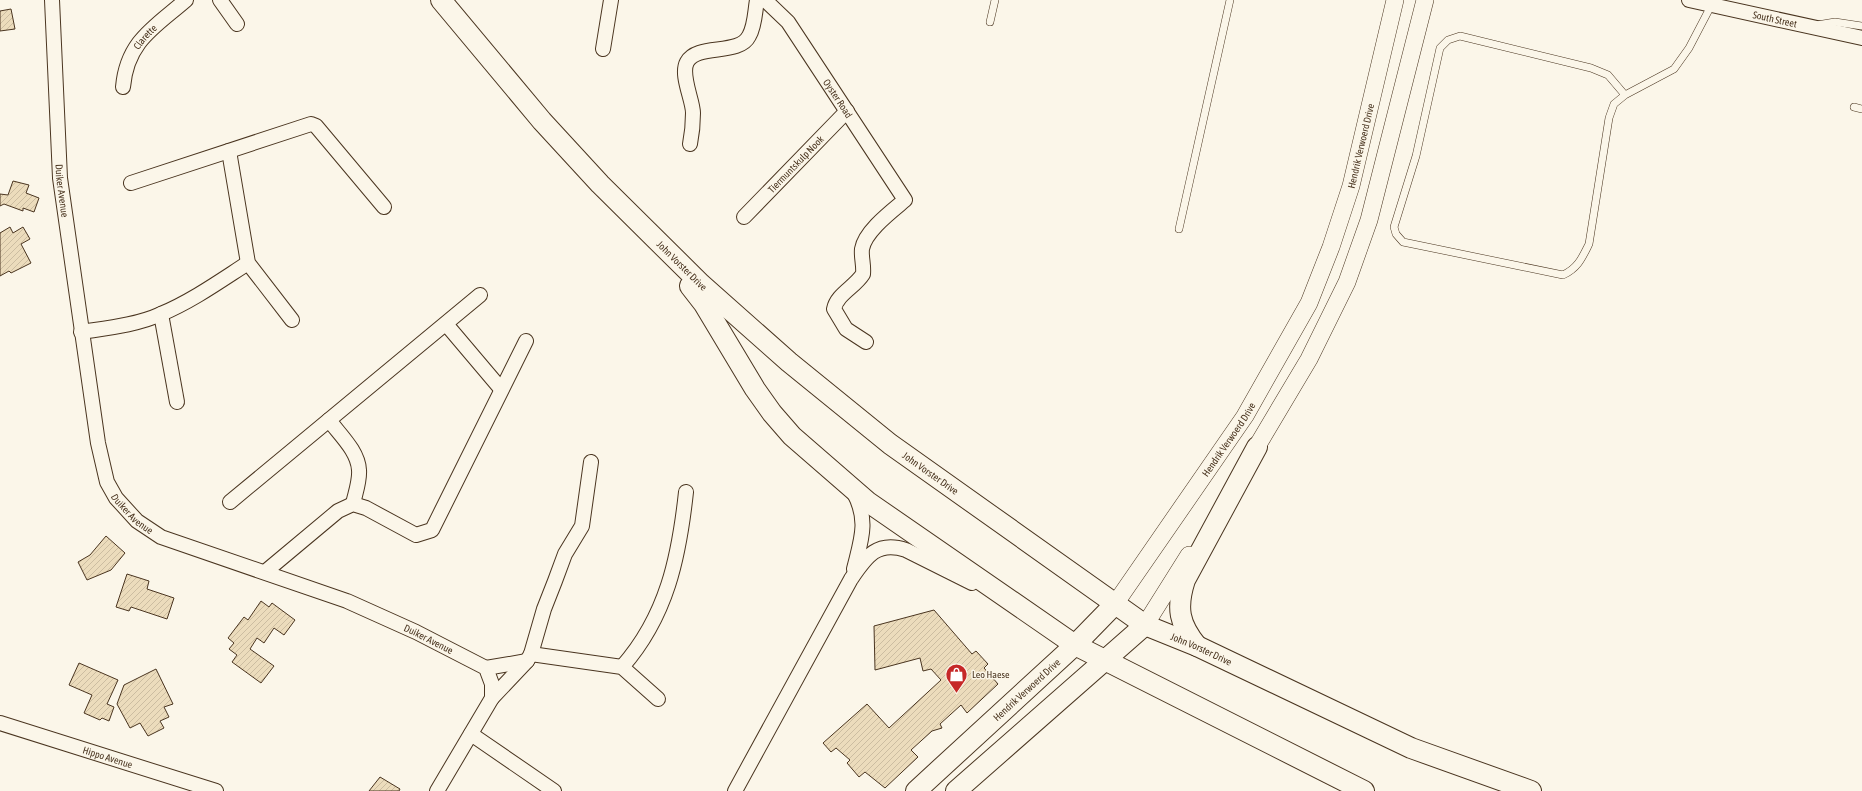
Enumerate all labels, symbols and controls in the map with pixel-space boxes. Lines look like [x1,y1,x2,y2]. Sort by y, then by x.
street label: South Street [1752,9,1798,30]
street label: Clarette [131,22,159,51]
street label: Oyster Road [821,77,855,120]
street label: Hendrik Verwoerd Drive [1346,102,1376,190]
street label: Tiermuntskulp Nook [766,133,826,195]
street label: Duiker Avenue [53,164,71,219]
street label: John Vorster Drive [655,239,710,293]
street label: Hendrik Verwoerd Drive [1200,400,1258,479]
street label: John Vorster Drive [900,450,961,497]
street label: Duiker Avenue [109,492,155,536]
street label: Duiker Avenue [402,622,455,656]
street label: John Vorster Drive [1169,631,1234,668]
street label: Hendrik Verwoerd Drive [991,656,1063,723]
shop icon: Leo Haese [944,661,970,694]
place label: Leo Haese [972,669,1010,680]
street label: Hippo Avenue [81,744,134,771]

